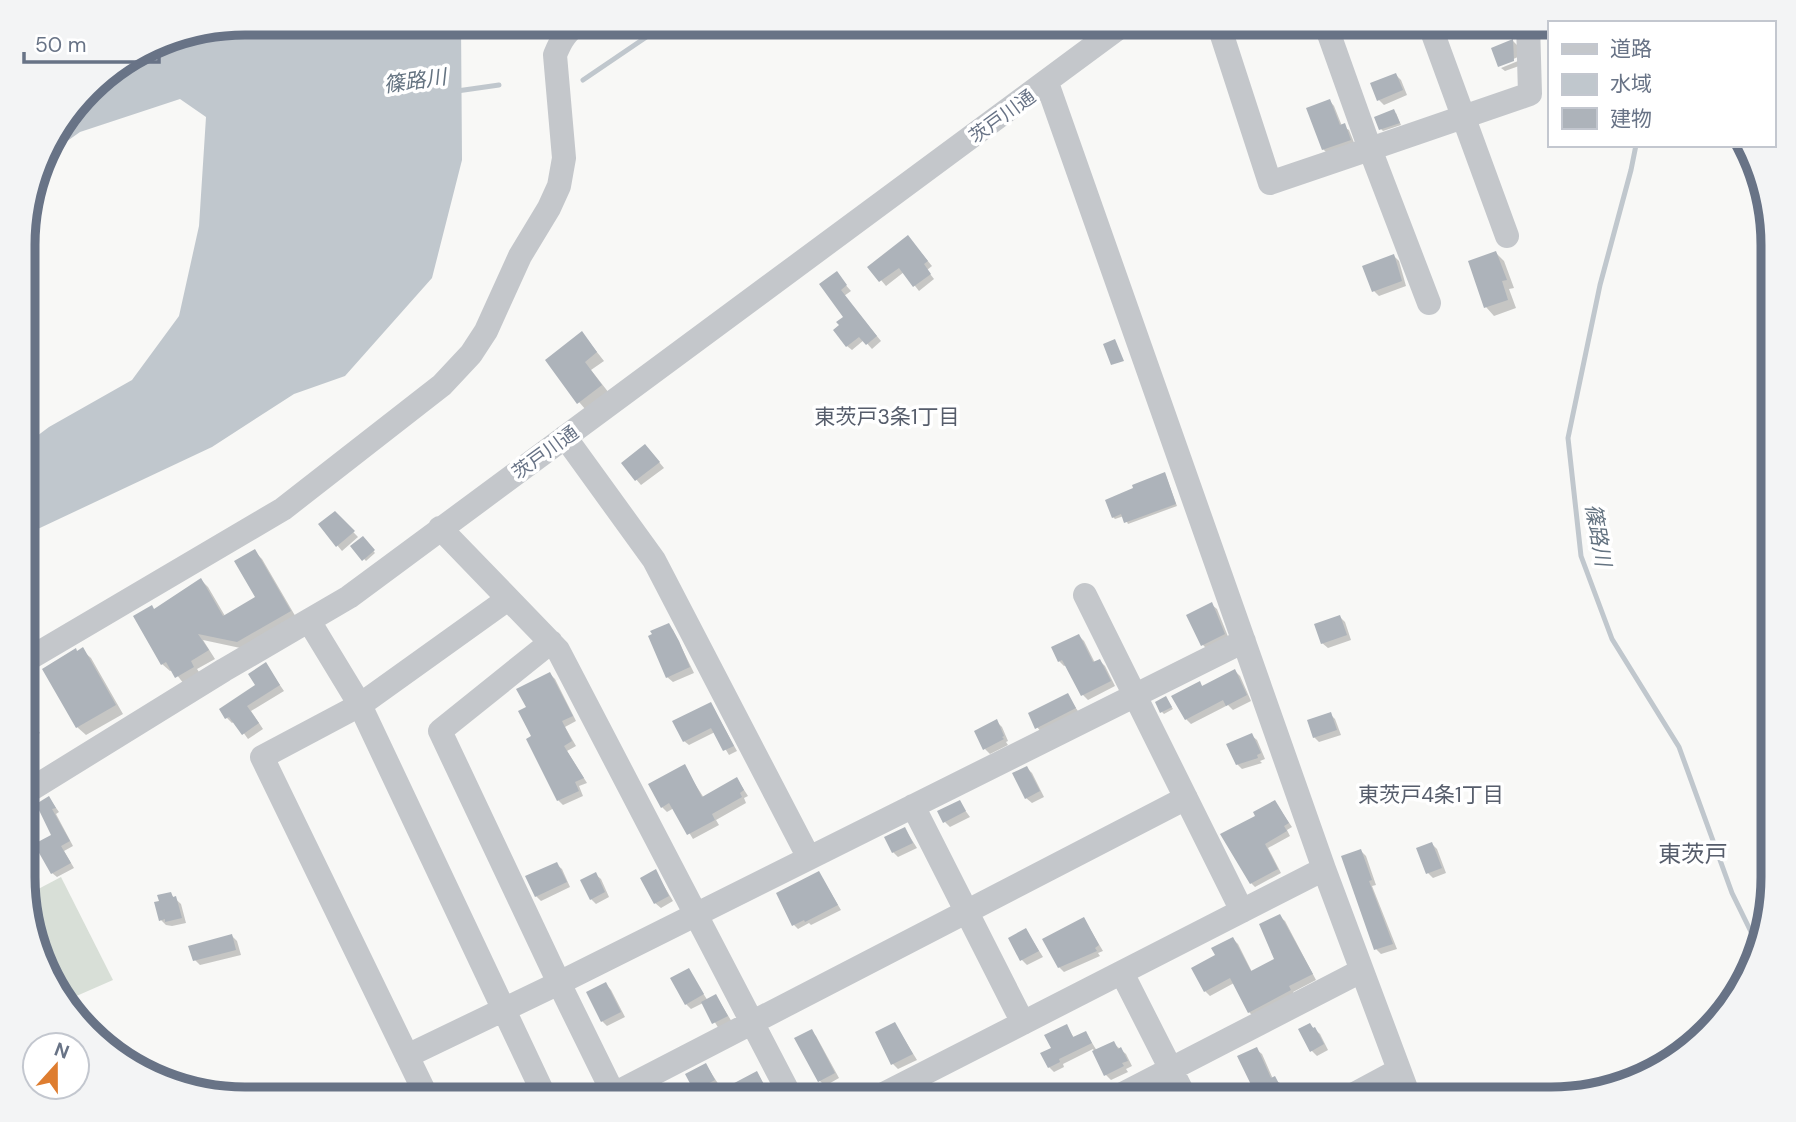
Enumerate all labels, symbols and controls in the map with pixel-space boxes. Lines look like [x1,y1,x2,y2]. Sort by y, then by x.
scale bar [24,21,159,65]
legend [1548,21,1775,147]
text: 50 m [35,31,86,59]
text: 道路 [1610,35,1652,63]
water label: 篠路川 [382,62,450,99]
text: 水域 [1610,70,1652,98]
street label: 茨戸川通 [964,84,1040,149]
text: 建物 [1610,105,1652,133]
district label: 東茨戸3条1丁目 [815,403,959,431]
street label: 茨戸川通 [507,420,583,485]
water label: 篠路川 [1579,502,1618,570]
district label: 東茨戸4条1丁目 [1358,781,1504,809]
district label: 東茨戸 [1659,839,1728,869]
north arrow [21,1031,91,1101]
text: N [51,1036,73,1065]

